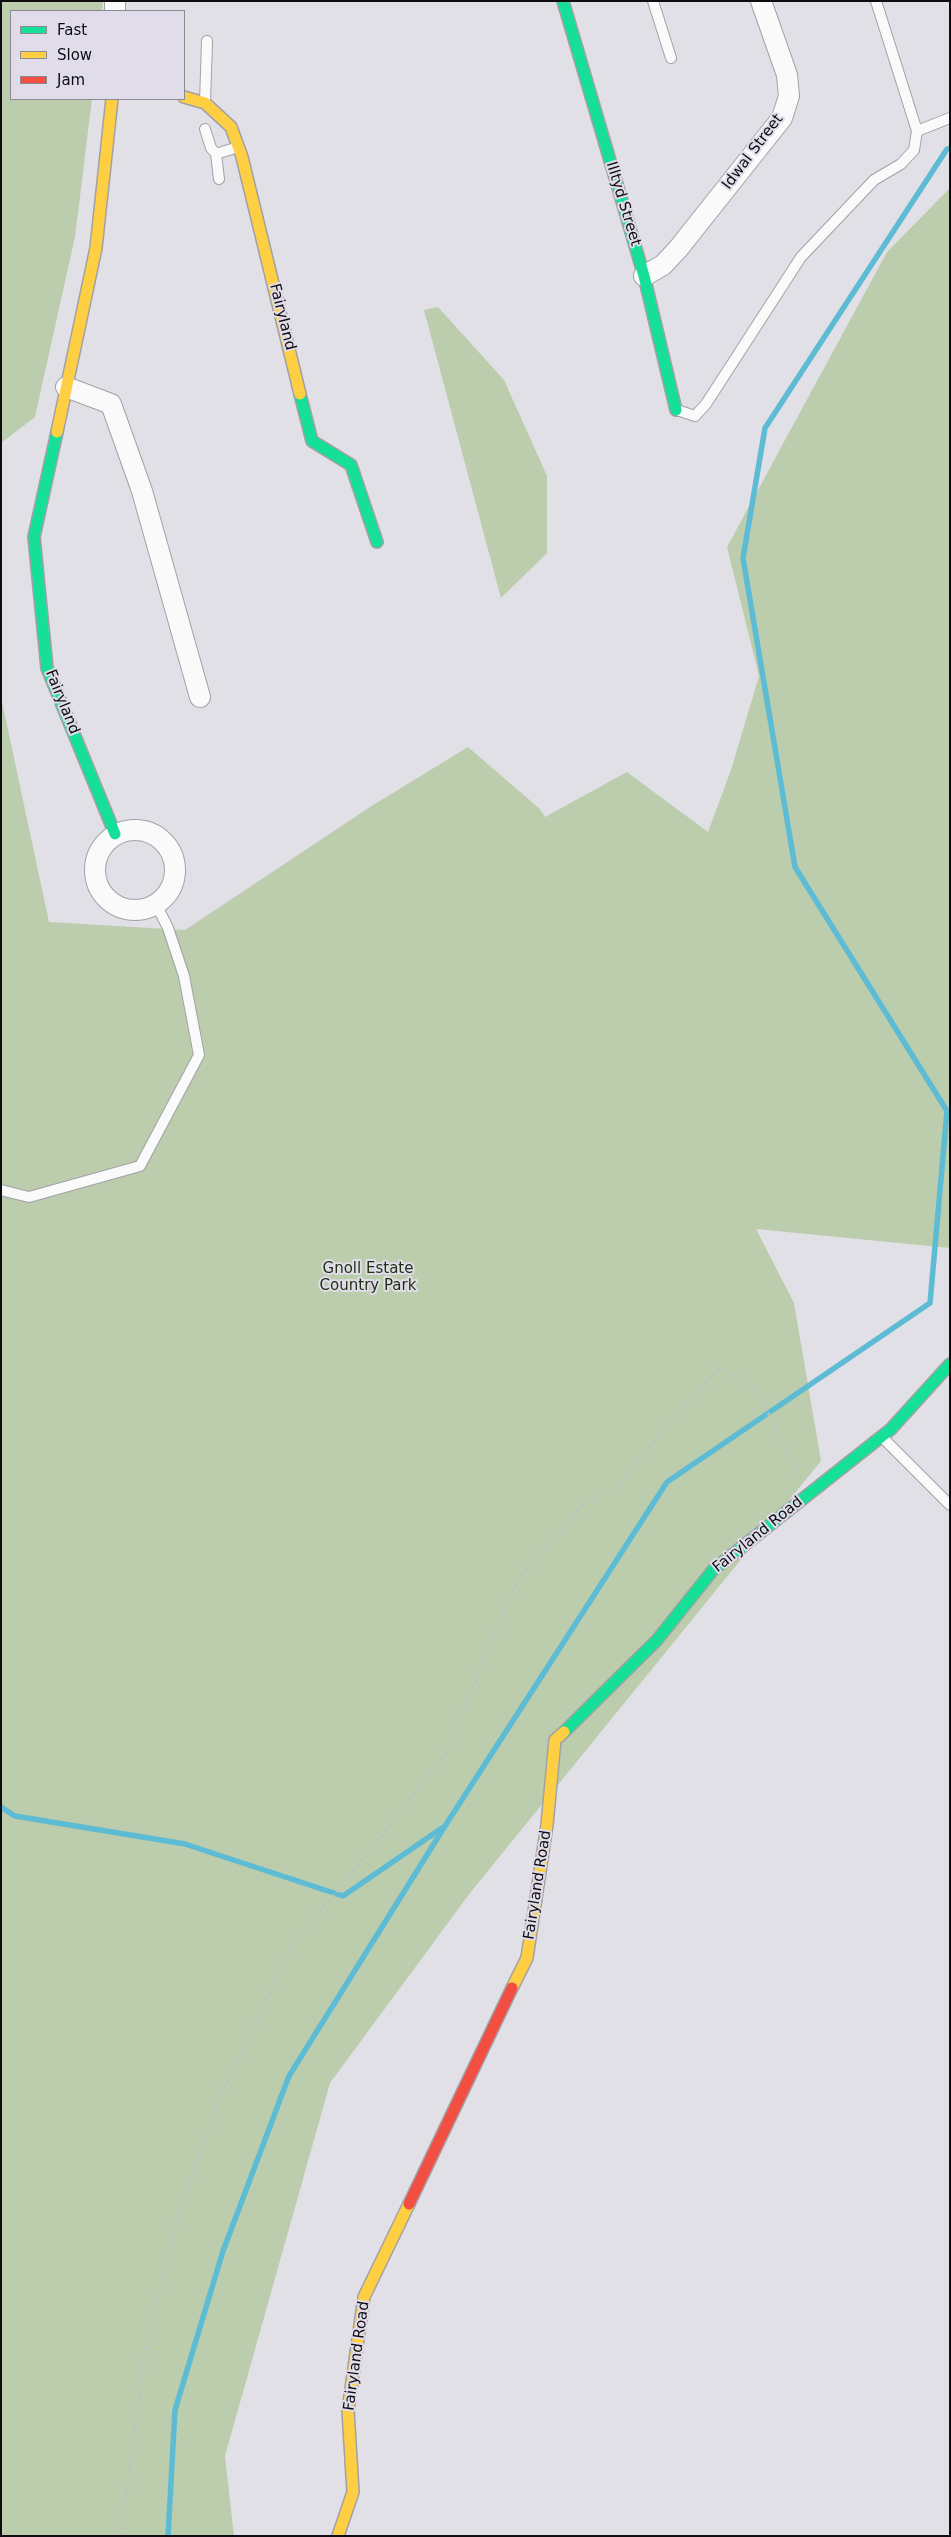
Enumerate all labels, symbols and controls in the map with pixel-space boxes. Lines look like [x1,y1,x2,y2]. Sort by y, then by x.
legend [10,10,185,100]
text: Fast [57,21,87,39]
text: Slow [57,46,92,64]
text: Jam [57,71,85,89]
street label: Idwal Street [719,111,787,193]
street label: Illtyd Street [602,160,644,248]
street label: Fairyland [265,282,299,352]
street label: Fairyland [41,667,83,737]
park label: Gnoll Estate Country Park [320,1260,416,1295]
street label: Fairyland Road [709,1493,807,1577]
street label: Fairyland Road [520,1829,556,1941]
street label: Fairyland Road [340,2300,374,2412]

